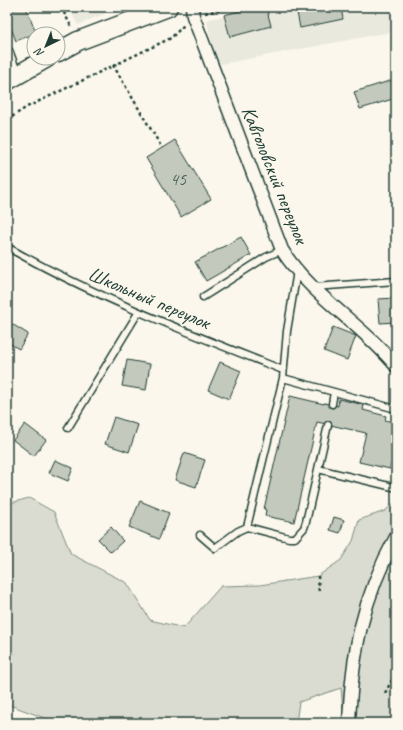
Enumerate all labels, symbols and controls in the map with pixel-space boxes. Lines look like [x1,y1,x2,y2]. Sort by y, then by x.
north arrow [26,26,66,66]
text: N [30,44,46,61]
street label: Кавголовский переулок [236,103,315,249]
house number: 45 [170,168,187,190]
street label: Школьный переулок [84,261,215,335]

